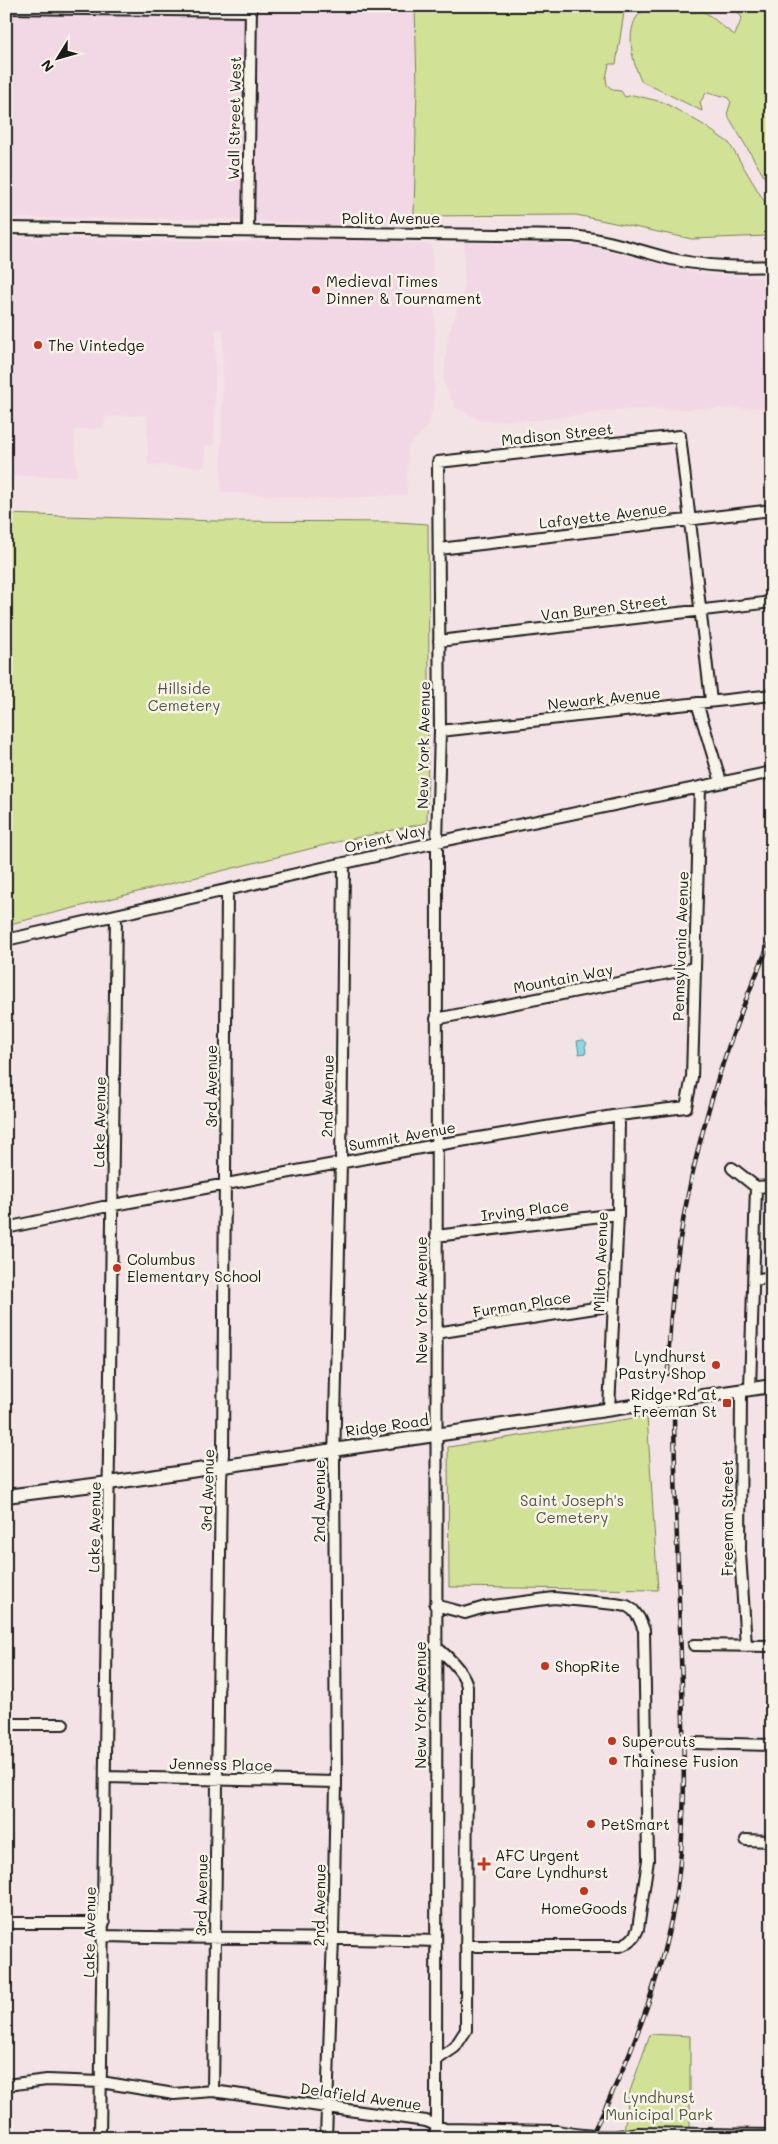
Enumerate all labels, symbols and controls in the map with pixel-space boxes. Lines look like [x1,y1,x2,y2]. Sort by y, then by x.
north arrow [32,32,82,82]
text: N [36,56,58,76]
street label: Wall Street West [223,56,245,180]
street label: Polito Avenue [342,208,440,228]
place label: Medieval Times Dinner & Tournament [326,271,482,308]
marker: Medieval Times Dinner & Tournament [310,284,322,296]
place label: The Vintedge [48,335,145,355]
marker: The Vintedge [32,339,44,351]
street label: Madison Street [500,418,614,450]
street label: Lafayette Avenue [538,497,668,533]
street label: Van Buren Street [540,589,668,625]
park label: Hillside Cemetery [148,678,220,715]
street label: New York Avenue [412,681,434,809]
street label: Newark Avenue [546,682,662,714]
street label: Orient Way [342,819,428,857]
street label: Pennsylvania Avenue [667,871,693,1021]
street label: Mountain Way [511,958,615,997]
street label: 3rd Avenue [201,1045,221,1127]
street label: 2nd Avenue [316,1054,338,1138]
street label: Lake Avenue [88,1076,110,1168]
street label: Summit Avenue [347,1117,457,1155]
street label: Irving Place [480,1195,570,1225]
street label: Milton Avenue [588,1211,612,1313]
street label: New York Avenue [411,1236,431,1364]
place label: Columbus Elementary School [127,1249,262,1286]
marker: Columbus Elementary School [111,1262,123,1274]
street label: Furman Place [472,1286,572,1322]
place label: Lyndhurst Pastry Shop [618,1346,706,1383]
marker: Lyndhurst Pastry Shop [710,1359,722,1371]
place label: Ridge Rd at Freeman St [631,1384,717,1421]
marker: Ridge Rd at Freeman St [721,1397,733,1409]
street label: Ridge Road [344,1409,430,1441]
street label: 3rd Avenue [196,1448,218,1532]
street label: 2nd Avenue [309,1460,329,1542]
street label: Freeman Street [717,1460,737,1576]
street label: Lake Avenue [83,1481,105,1573]
park label: Saint Joseph's Cemetery [520,1490,624,1527]
street label: New York Avenue [410,1641,430,1769]
place label: ShopRite [555,1656,620,1676]
marker: ShopRite [539,1660,551,1672]
place label: Supercuts [622,1731,696,1751]
marker: Supercuts [606,1735,618,1747]
place label: Thainese Fusion [623,1751,738,1771]
street label: Jenness Place [169,1753,273,1775]
marker: Thainese Fusion [607,1755,619,1767]
place label: PetSmart [601,1814,670,1834]
marker: PetSmart [585,1818,597,1830]
place label: AFC Urgent Care Lyndhurst [495,1845,608,1882]
street label: 3rd Avenue [190,1854,212,1936]
marker: AFC Urgent Care Lyndhurst [477,1857,491,1871]
street label: 2nd Avenue [308,1863,330,1947]
marker: HomeGoods [578,1885,590,1897]
street label: Lake Avenue [78,1886,100,1978]
place label: HomeGoods [541,1898,627,1918]
street label: Delafield Avenue [299,2078,423,2114]
park label: Lyndhurst Municipal Park [605,2087,713,2124]

